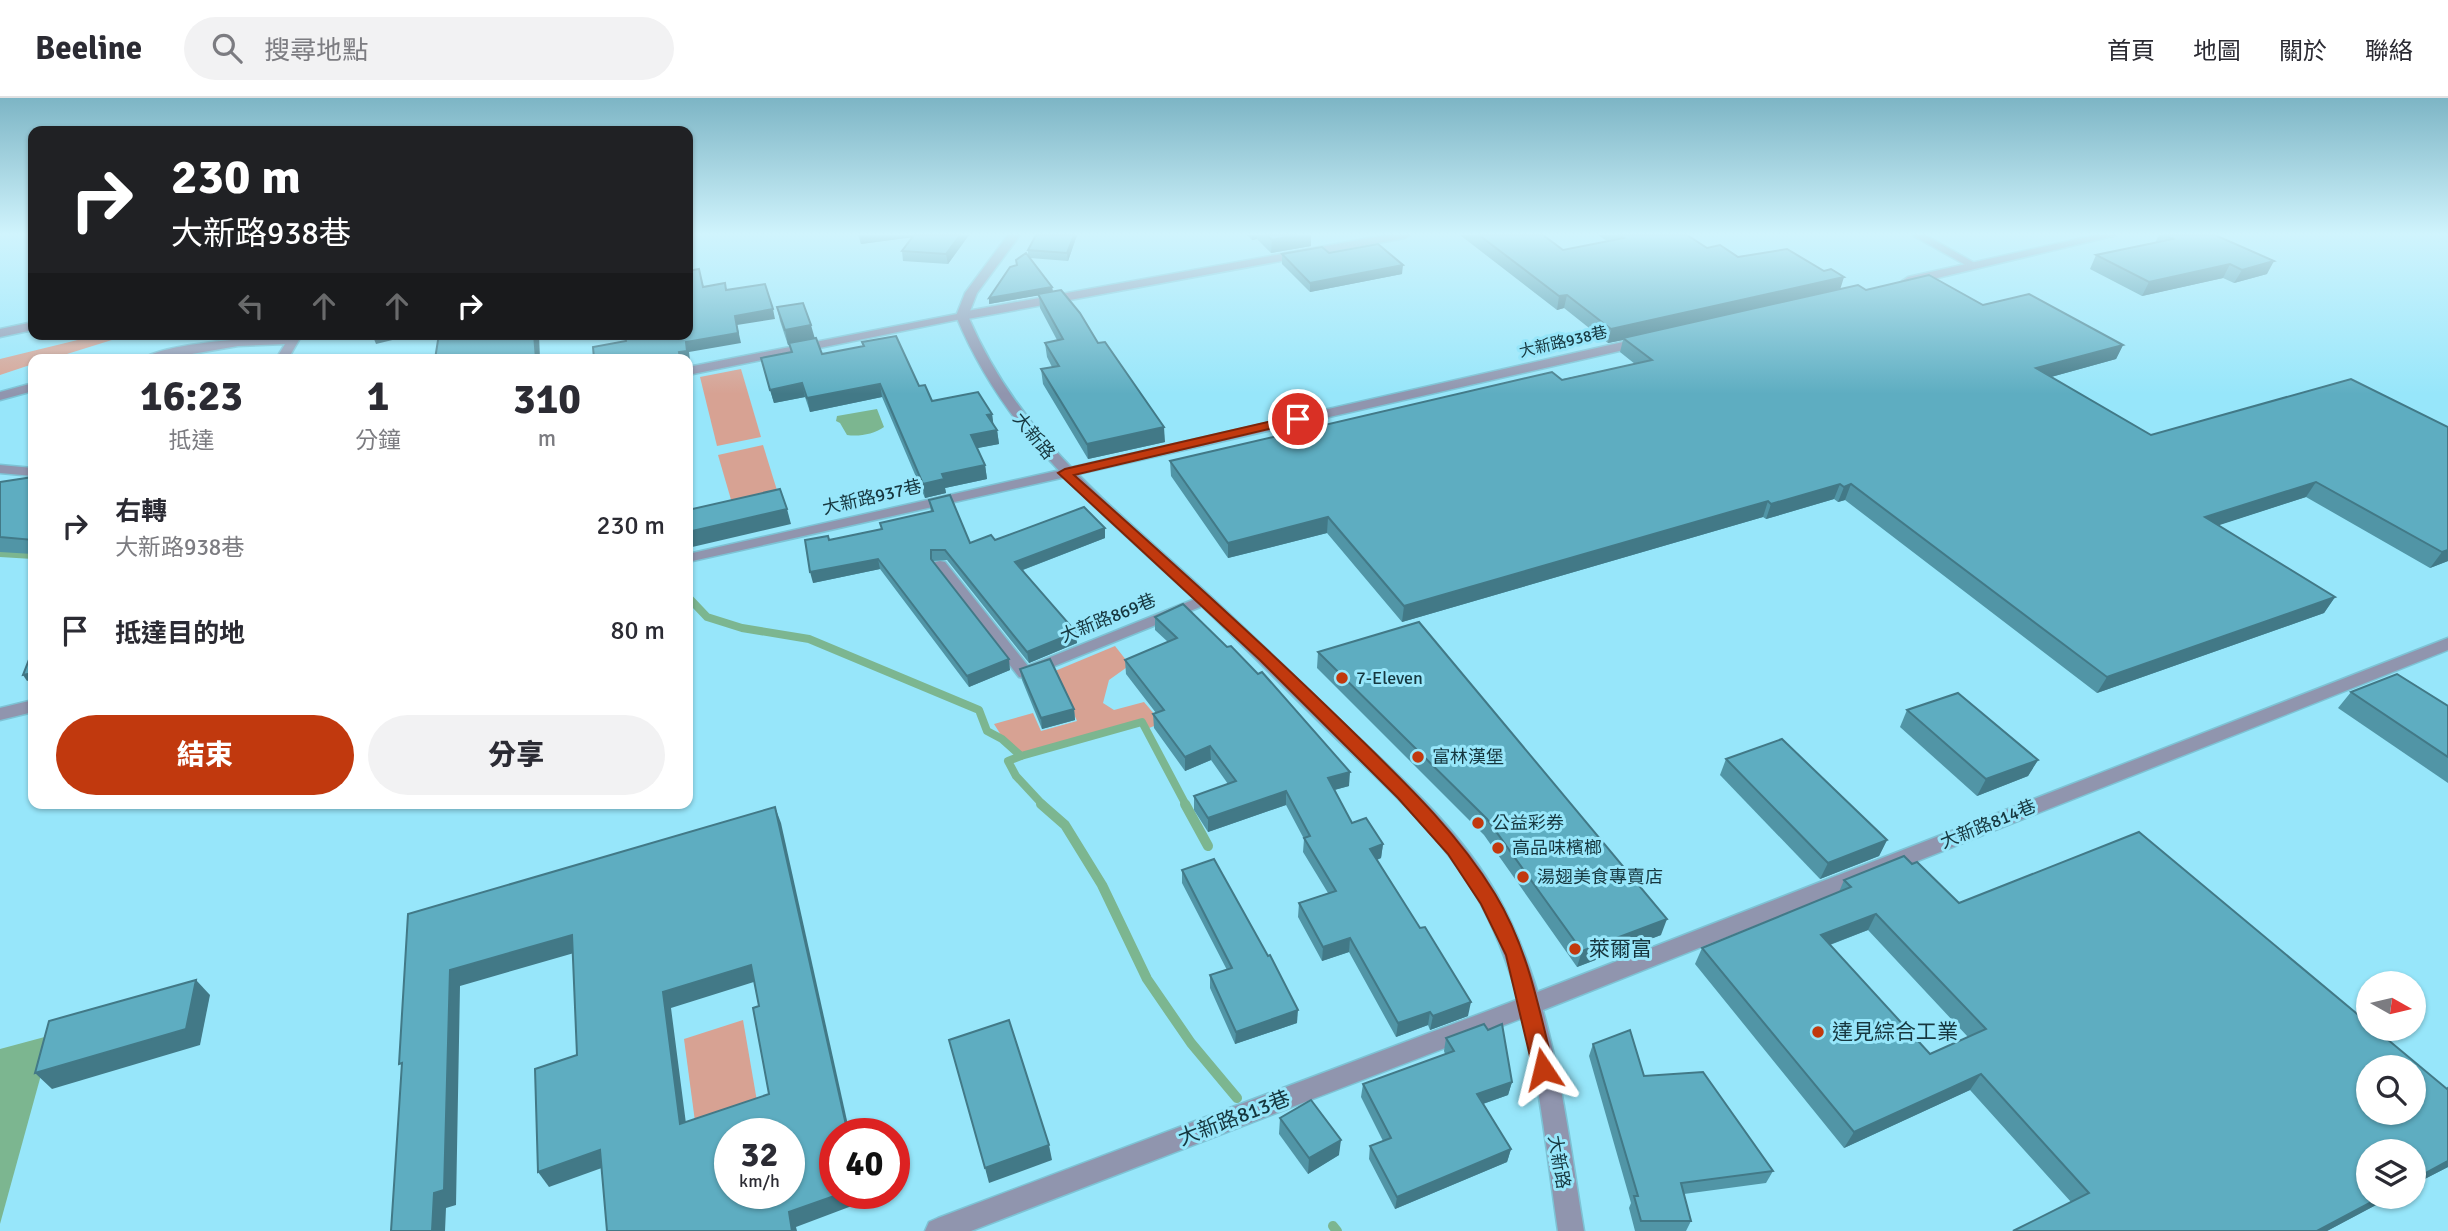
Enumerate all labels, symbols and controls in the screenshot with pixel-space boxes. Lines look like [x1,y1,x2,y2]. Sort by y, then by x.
search box [184,17,674,80]
text: Beeline [35,28,142,69]
icon: search [208,29,246,67]
text: 搜尋地點 [264,35,368,67]
text: 首頁 [2107,36,2155,66]
text: 地圖 [2193,36,2241,66]
text: 關於 [2279,36,2327,66]
text: 聯絡 [2365,36,2413,66]
text: 230 m [171,147,301,207]
icon: right [56,154,147,245]
text: 大新路938巷 [171,214,351,253]
icon: left [232,287,270,325]
icon: ahead [305,287,343,325]
icon: ahead [378,287,416,325]
icon: right [451,287,489,325]
street label: 大新路938巷 [1517,322,1609,362]
text: 16:23 [140,371,243,422]
text: 1 [367,371,389,422]
text: 310 [513,374,581,425]
pin [1268,389,1328,449]
icon: arrive [1279,400,1317,438]
street label: 大新路 [1008,408,1060,464]
text: m [538,424,556,453]
text: 抵達 [169,426,215,455]
text: 分鐘 [355,426,401,455]
street label: 大新路937巷 [820,475,924,519]
text: 右轉 [115,496,167,528]
icon: right [56,507,94,545]
text: 230 m [596,510,665,542]
text: 大新路938巷 [115,533,244,562]
street label: 大新路869巷 [1057,589,1159,647]
icon: arrive [56,612,94,650]
text: 80 m [610,615,665,647]
text: 抵達目的地 [115,618,245,650]
place label: 7-Eleven [1356,667,1423,689]
marker: 7-Eleven [1334,670,1350,686]
button: 結束 [56,715,354,795]
button: 分享 [368,715,665,795]
place label: 富林漢堡 [1432,746,1504,768]
marker: 富林漢堡 [1410,749,1426,765]
street label: 大新路814巷 [1937,795,2039,853]
place label: 公益彩券 [1492,812,1564,834]
marker: 公益彩券 [1470,815,1486,831]
place label: 高品味檳榔 [1512,837,1602,859]
marker: 高品味檳榔 [1490,840,1506,856]
place label: 湯翅美食專賣店 [1537,866,1663,888]
marker: 湯翅美食專賣店 [1515,869,1531,885]
place label: 萊爾富 [1589,936,1652,962]
marker: 萊爾富 [1567,941,1583,957]
north arrow [2356,971,2426,1041]
map controls [2356,971,2426,1209]
place label: 達見綜合工業 [1832,1019,1958,1045]
marker: 達見綜合工業 [1810,1024,1826,1040]
position arrow [1506,1032,1580,1106]
button: search [2356,1055,2426,1125]
street label: 大新路813巷 [1174,1085,1294,1151]
speed limit sign: 40 [819,1118,910,1209]
text: 32 [741,1133,778,1176]
street label: 大新路 [1543,1134,1575,1190]
button: layers [2356,1139,2426,1209]
text: km/h [739,1170,780,1192]

